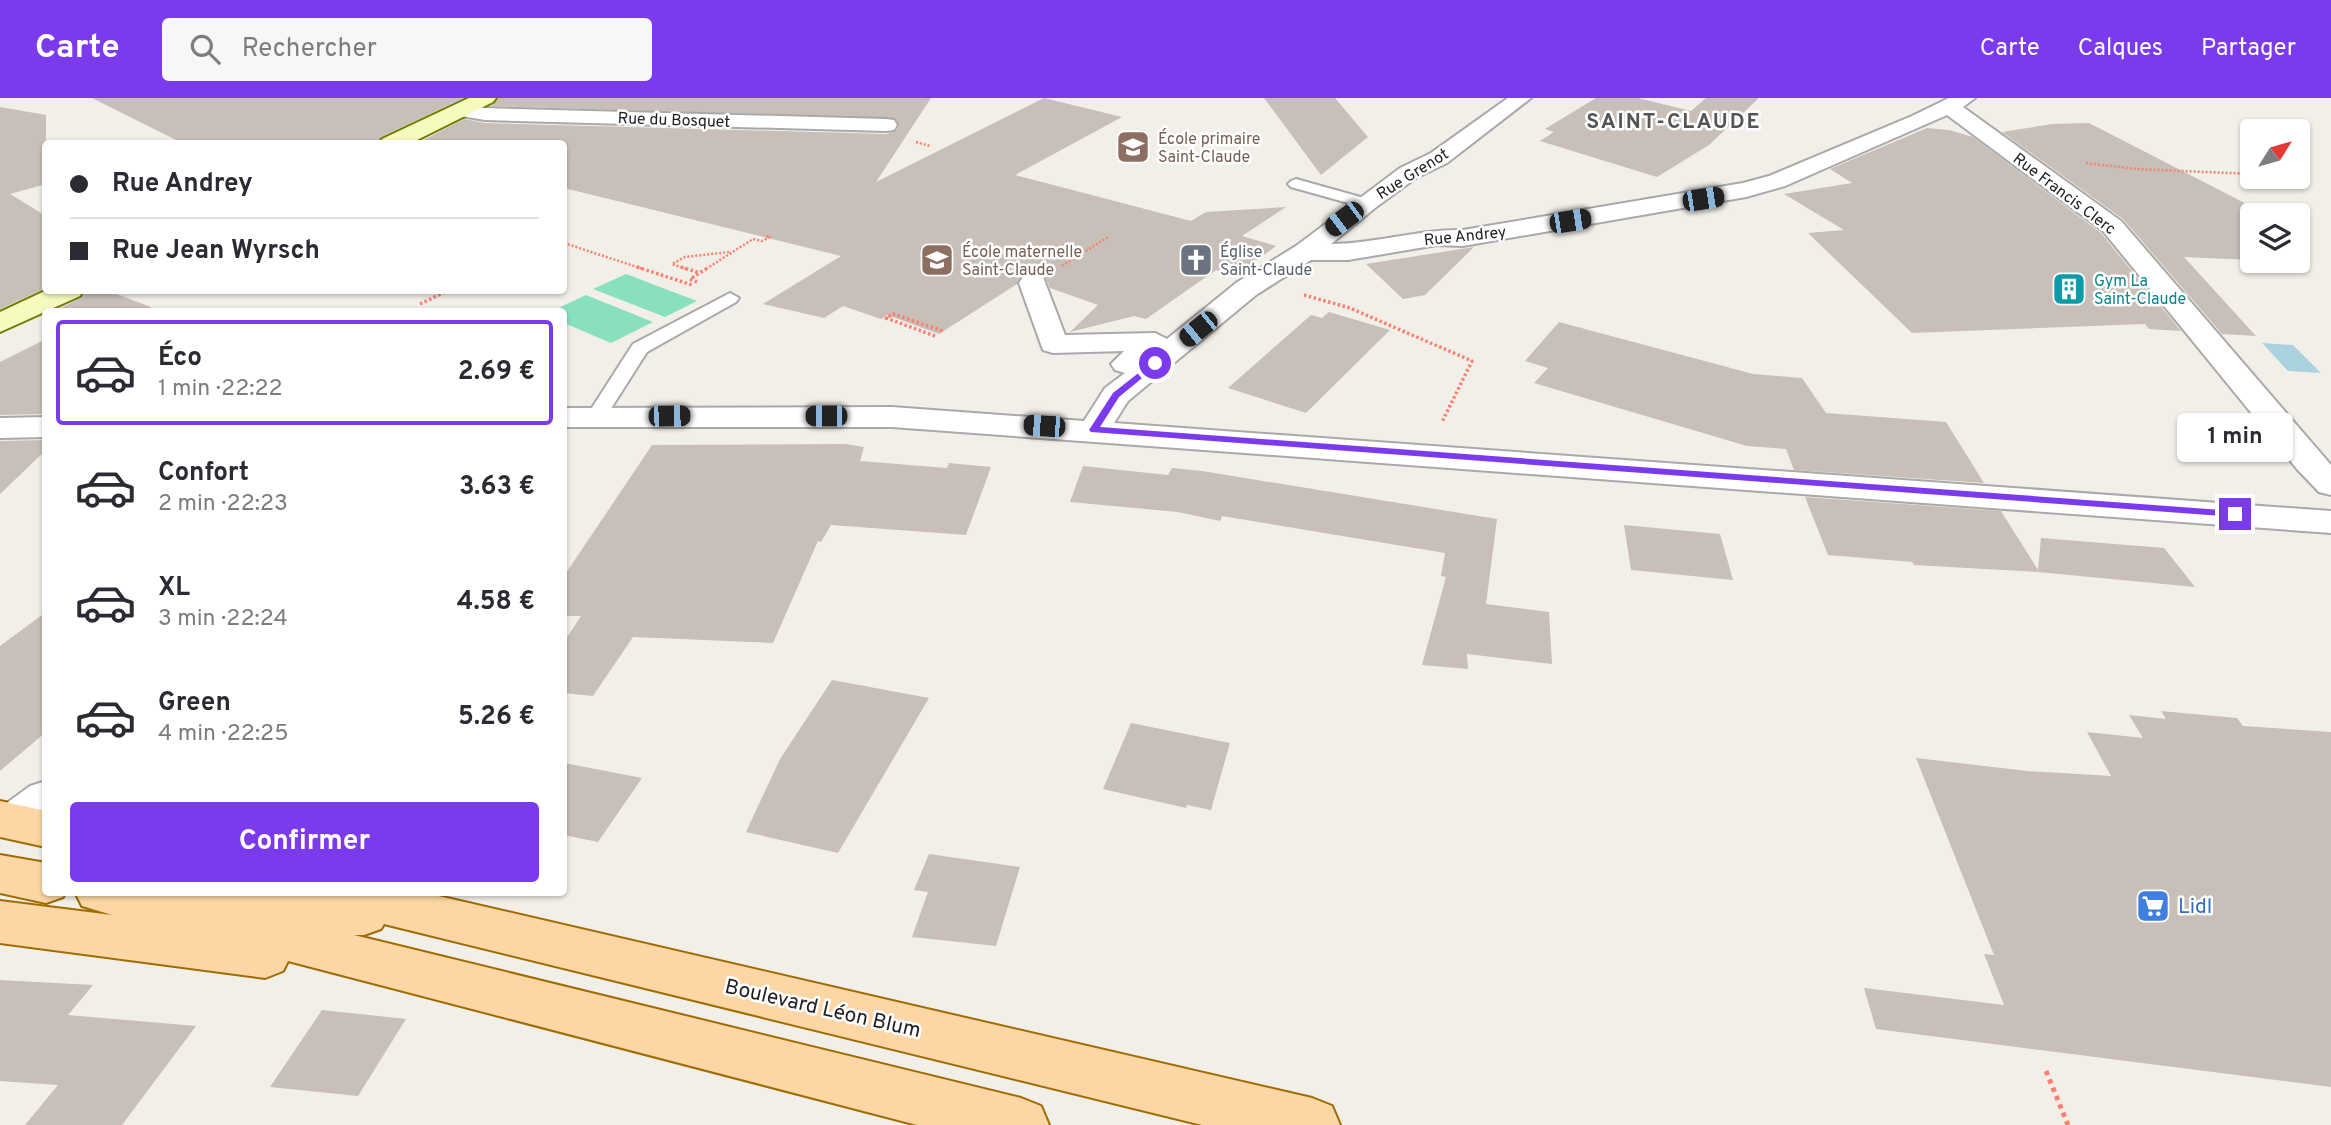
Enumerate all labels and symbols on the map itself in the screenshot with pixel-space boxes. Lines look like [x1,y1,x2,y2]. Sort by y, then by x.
street label: Rue du Bosquet [617,109,731,133]
district label: SAINT-CLAUDE [1586,109,1762,136]
north arrow [2240,119,2310,189]
school or university icon: École primaire Saint-Claude [1114,128,1152,166]
place label: École primaire Saint-Claude [1158,128,1260,168]
street label: Rue Grenot [1373,145,1453,205]
street label: Rue Francis Clerc [2008,149,2119,240]
car [1681,185,1726,213]
car [1321,198,1368,240]
car [1548,207,1593,235]
street label: Rue Andrey [1423,223,1507,251]
school or university icon: École maternelle Saint-Claude [918,241,956,279]
place label: École maternelle Saint-Claude [962,241,1082,281]
church icon: Église Saint-Claude [1177,241,1215,279]
place label: Église Saint-Claude [1220,241,1312,281]
building icon: Gym La Saint-Claude [2050,270,2088,308]
place label: Gym La Saint-Claude [2094,272,2186,310]
car [1176,308,1221,350]
route start [1139,347,1171,379]
car [648,405,691,427]
car [806,406,848,427]
callout: 1 min [2177,412,2293,462]
car [1023,414,1066,438]
route end [2219,498,2251,530]
supermarket icon: Lidl [2134,887,2172,925]
place label: Lidl [2178,894,2212,921]
street label: Boulevard Léon Blum [722,974,923,1045]

